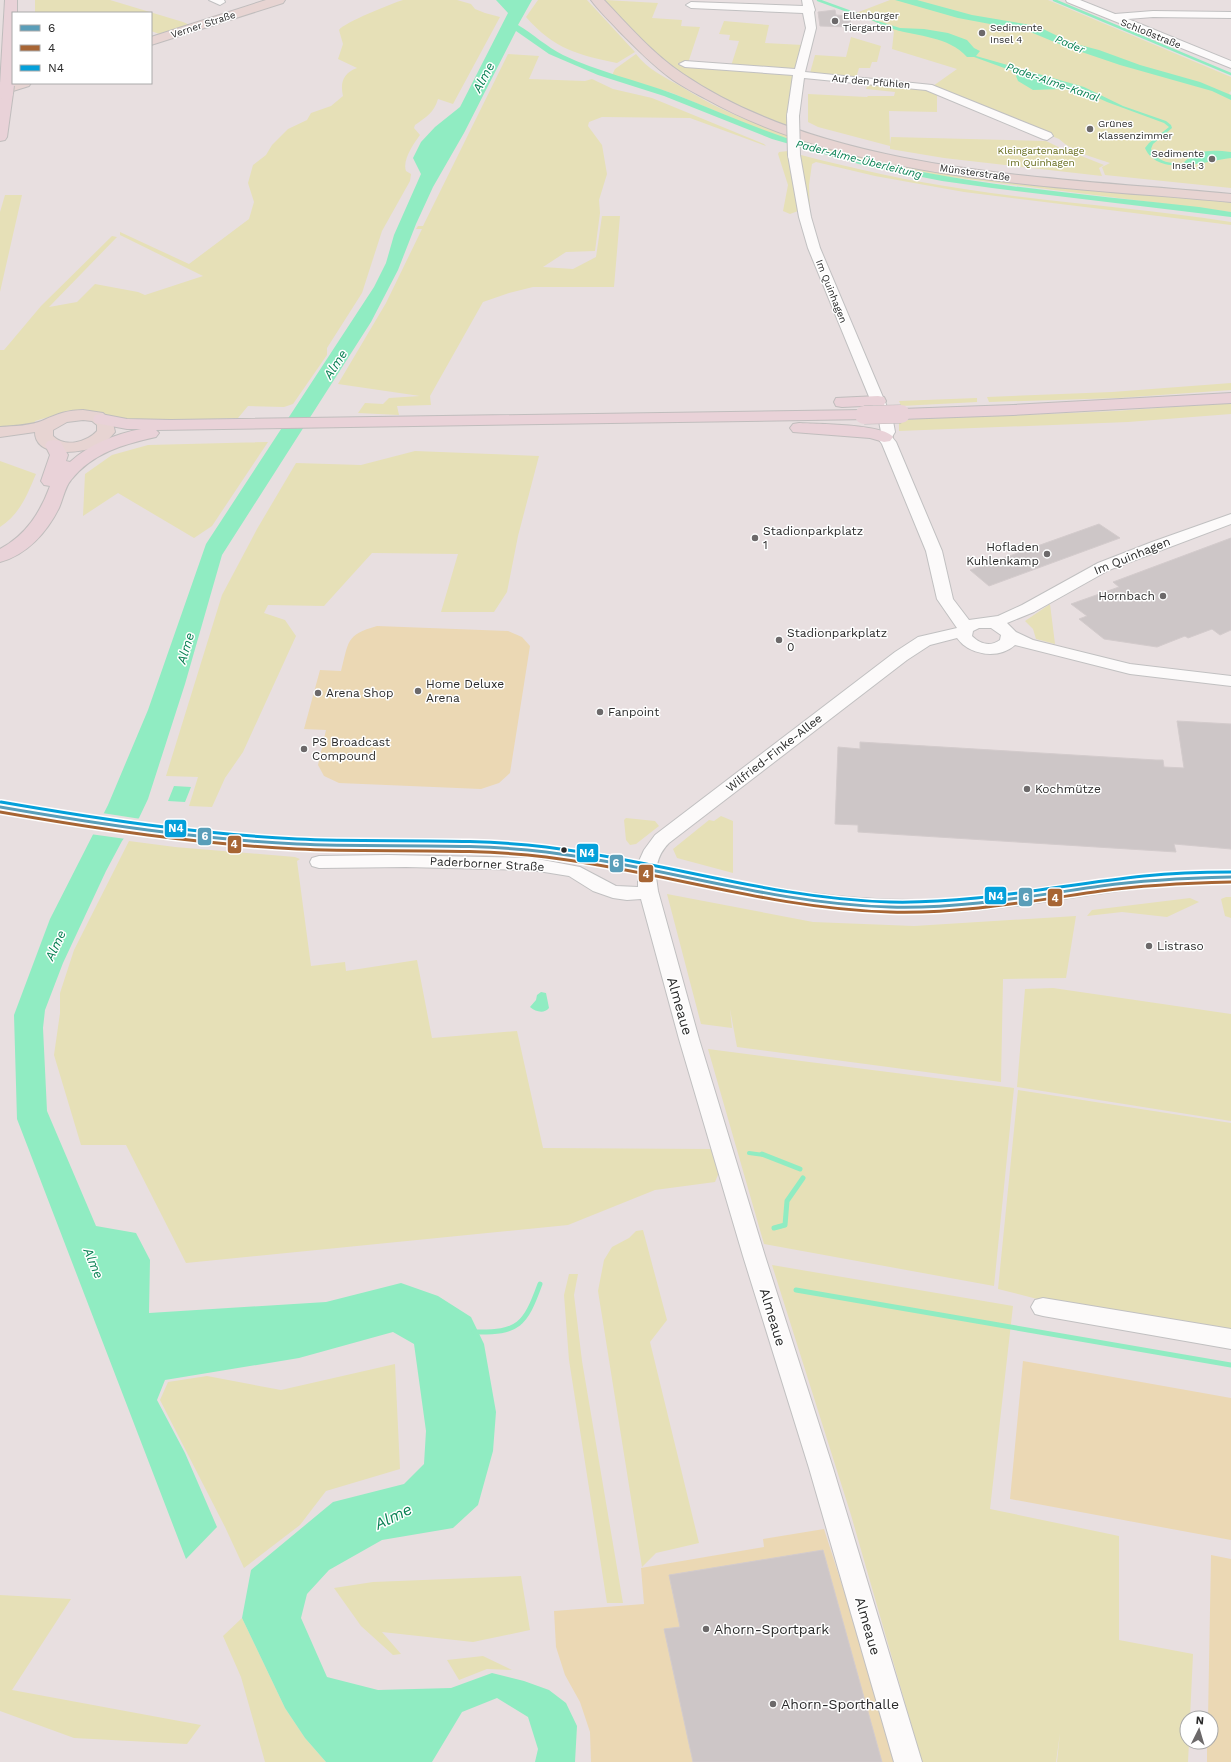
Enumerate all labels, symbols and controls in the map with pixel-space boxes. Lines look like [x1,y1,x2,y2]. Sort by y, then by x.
street label: Verner Straße [169,9,237,40]
place label: Ellenbürger Tiergarten [843,10,899,33]
legend [12,12,152,84]
marker: Ellenbürger Tiergarten [830,16,840,26]
street label: Schloßstraße [1119,16,1183,51]
text: 6 [48,21,55,35]
place label: Sedimente Insel 4 [990,22,1043,45]
marker: Sedimente Insel 4 [977,28,987,38]
water label: Pader [1053,32,1087,57]
text: 4 [48,41,55,55]
water label: Alme [469,60,498,96]
water label: Pader-Alme-Kanal [1004,60,1102,105]
text: N4 [48,61,64,75]
street label: Auf den Pfühlen [831,73,911,90]
place label: Grünes Klassenzimmer [1098,118,1173,141]
marker: Grünes Klassenzimmer [1085,124,1095,134]
water label: Pader-Alme-Überleitung [795,137,924,182]
park label: Kleingartenanlage Im Quinhagen [998,145,1085,168]
place label: Sedimente Insel 3 [1152,148,1204,171]
marker: Sedimente Insel 3 [1207,154,1217,164]
street label: Münsterstraße [939,162,1011,183]
street label: Im Quinhagen [814,258,849,325]
water label: Alme [320,347,350,383]
place label: Stadionparkplatz 1 [763,524,863,552]
marker: Stadionparkplatz 1 [750,533,760,543]
street label: Im Quinhagen [1092,534,1172,578]
place label: Hofladen Kuhlenkamp [966,540,1039,568]
marker: Hofladen Kuhlenkamp [1042,549,1052,559]
place label: Hornbach [1098,589,1155,603]
marker: Hornbach [1158,591,1168,601]
place label: Stadionparkplatz 0 [787,626,887,654]
water label: Alme [173,631,197,667]
marker: Stadionparkplatz 0 [774,635,784,645]
place label: Home Deluxe Arena [426,677,504,705]
place label: Arena Shop [326,686,393,700]
marker: Home Deluxe Arena [413,686,423,696]
marker: Arena Shop [313,688,323,698]
place label: Fanpoint [608,705,659,719]
marker: Fanpoint [595,707,605,717]
street label: Wilfried-Finke-Allee [723,711,825,795]
place label: PS Broadcast Compound [312,735,390,763]
marker: PS Broadcast Compound [299,744,309,754]
place label: Kochmütze [1035,782,1101,796]
marker: Kochmütze [1022,784,1032,794]
line badge: N4 [164,819,187,838]
text: N4 [168,822,184,835]
line badge: 6 [197,827,212,846]
text: 6 [202,830,209,843]
line badge: 4 [227,835,242,854]
text: 4 [230,838,238,851]
line badge: N4 [576,843,599,863]
unlabelled marker [559,845,569,855]
text: N4 [579,847,595,860]
street label: Paderborner Straße [429,854,545,874]
line badge: 6 [609,854,624,873]
text: 6 [613,857,620,870]
line badge: 4 [638,864,654,883]
text: 4 [642,868,650,881]
line badge: N4 [984,886,1007,905]
line badge: 6 [1018,887,1033,907]
line badge: 4 [1047,888,1063,907]
text: N4 [988,890,1004,903]
text: 6 [1023,891,1030,904]
text: 4 [1051,892,1059,905]
water label: Alme [42,928,69,964]
place label: Listraso [1157,939,1204,953]
marker: Listraso [1144,941,1154,951]
street label: Almeaue [664,975,696,1037]
water label: Alme [80,1245,107,1281]
street label: Almeaue [757,1286,789,1348]
water label: Alme [371,1499,415,1534]
street label: Almeaue [852,1595,884,1657]
place label: Ahorn-Sportpark [714,1621,829,1637]
marker: Ahorn-Sportpark [701,1624,711,1634]
place label: Ahorn-Sporthalle [781,1696,899,1712]
marker: Ahorn-Sporthalle [768,1699,778,1709]
north arrow [1179,1710,1219,1750]
text: N [1195,1714,1204,1727]

